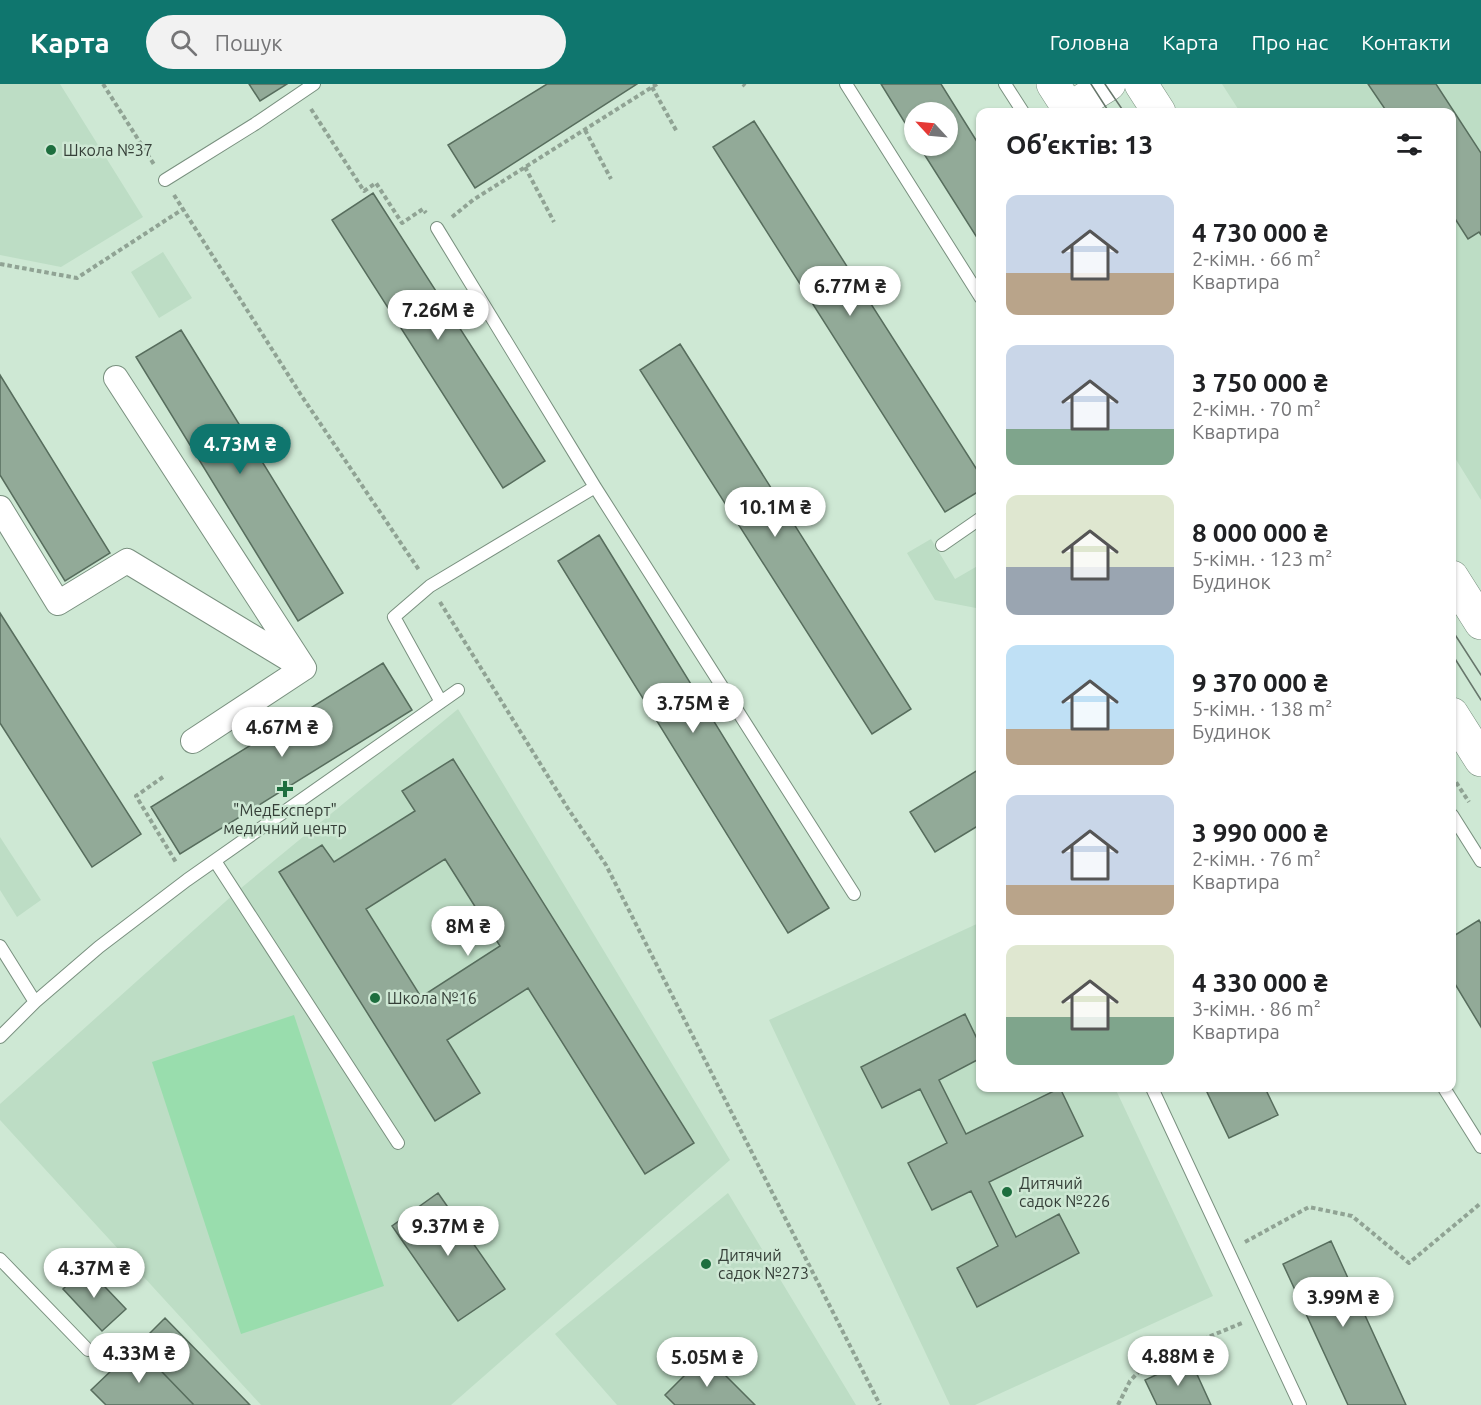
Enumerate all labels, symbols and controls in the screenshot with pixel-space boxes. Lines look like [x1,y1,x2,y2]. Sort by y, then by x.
search box [146,15,566,69]
icon: search [167,26,200,59]
text: Карта [30,27,110,58]
text: Пошук [215,30,283,55]
text: Головна [1050,30,1130,54]
text: Карта [1163,30,1218,54]
text: Про нас [1251,30,1328,54]
text: Контакти [1361,30,1451,54]
north arrow [904,102,958,156]
map controls [904,102,958,156]
icon: filters [1393,128,1426,161]
text: Об’єктів: 13 [1006,130,1153,159]
place label: Школа №37 [63,141,153,159]
marker: Школа №37 [44,143,58,157]
text: 4 730 000 ₴ [1192,218,1328,247]
icon: home [1054,219,1126,291]
text: 2-кімн. · 66 m² [1192,247,1321,270]
pin: 6.77M ₴ [795,266,905,317]
text: Квартира [1192,270,1280,293]
text: 6.77M ₴ [814,274,886,297]
pin: 7.26M ₴ [383,290,493,341]
text: 7.26M ₴ [402,298,474,321]
text: 3 750 000 ₴ [1192,368,1328,397]
icon: home [1054,369,1126,441]
text: 2-кімн. · 70 m² [1192,397,1321,420]
text: Квартира [1192,420,1280,443]
pin: 4.73M ₴ [185,424,295,475]
text: 4.73M ₴ [204,432,276,455]
pin: 10.1M ₴ [720,487,830,538]
text: 10.1M ₴ [739,495,811,518]
text: 8 000 000 ₴ [1192,518,1328,547]
icon: home [1054,519,1126,591]
text: 5-кімн. · 123 m² [1192,547,1332,570]
text: Будинок [1192,570,1271,593]
text: 9 370 000 ₴ [1192,668,1328,697]
icon: home [1054,669,1126,741]
pin: 3.75M ₴ [638,683,748,734]
text: 3.75M ₴ [657,691,729,714]
text: 5-кімн. · 138 m² [1192,697,1332,720]
pin: 4.67M ₴ [227,707,337,758]
text: 4.67M ₴ [246,715,318,738]
text: Будинок [1192,720,1271,743]
marker: "МедЕксперт" медичний центр [276,780,294,798]
place label: "МедЕксперт" медичний центр [223,801,347,837]
text: 3 990 000 ₴ [1192,818,1328,847]
icon: home [1054,819,1126,891]
text: 2-кімн. · 76 m² [1192,847,1321,870]
text: Квартира [1192,870,1280,893]
pin: 8M ₴ [432,906,504,957]
text: 8M ₴ [445,914,491,937]
text: 4 330 000 ₴ [1192,968,1328,997]
icon: home [1054,969,1126,1041]
place label: Школа №16 [387,989,477,1007]
marker: Школа №16 [368,991,382,1005]
text: 3-кімн. · 86 m² [1192,997,1321,1020]
text: Квартира [1192,1020,1280,1043]
place label: Дитячий садок №226 [1019,1174,1110,1210]
marker: Дитячий садок №226 [1000,1185,1014,1199]
pin: 9.37M ₴ [393,1206,503,1257]
text: 9.37M ₴ [412,1214,484,1237]
place label: Дитячий садок №273 [718,1246,809,1282]
pin: 4.37M ₴ [39,1248,149,1299]
text: 4.37M ₴ [58,1256,130,1279]
marker: Дитячий садок №273 [699,1257,713,1271]
pin: 3.99M ₴ [1288,1277,1398,1328]
text: 3.99M ₴ [1307,1285,1379,1308]
pin: 4.33M ₴ [84,1333,194,1384]
pin: 4.88M ₴ [1123,1336,1233,1387]
pin: 5.05M ₴ [652,1337,762,1388]
text: 4.33M ₴ [103,1341,175,1364]
text: 4.88M ₴ [1142,1344,1214,1367]
text: 5.05M ₴ [671,1345,743,1368]

